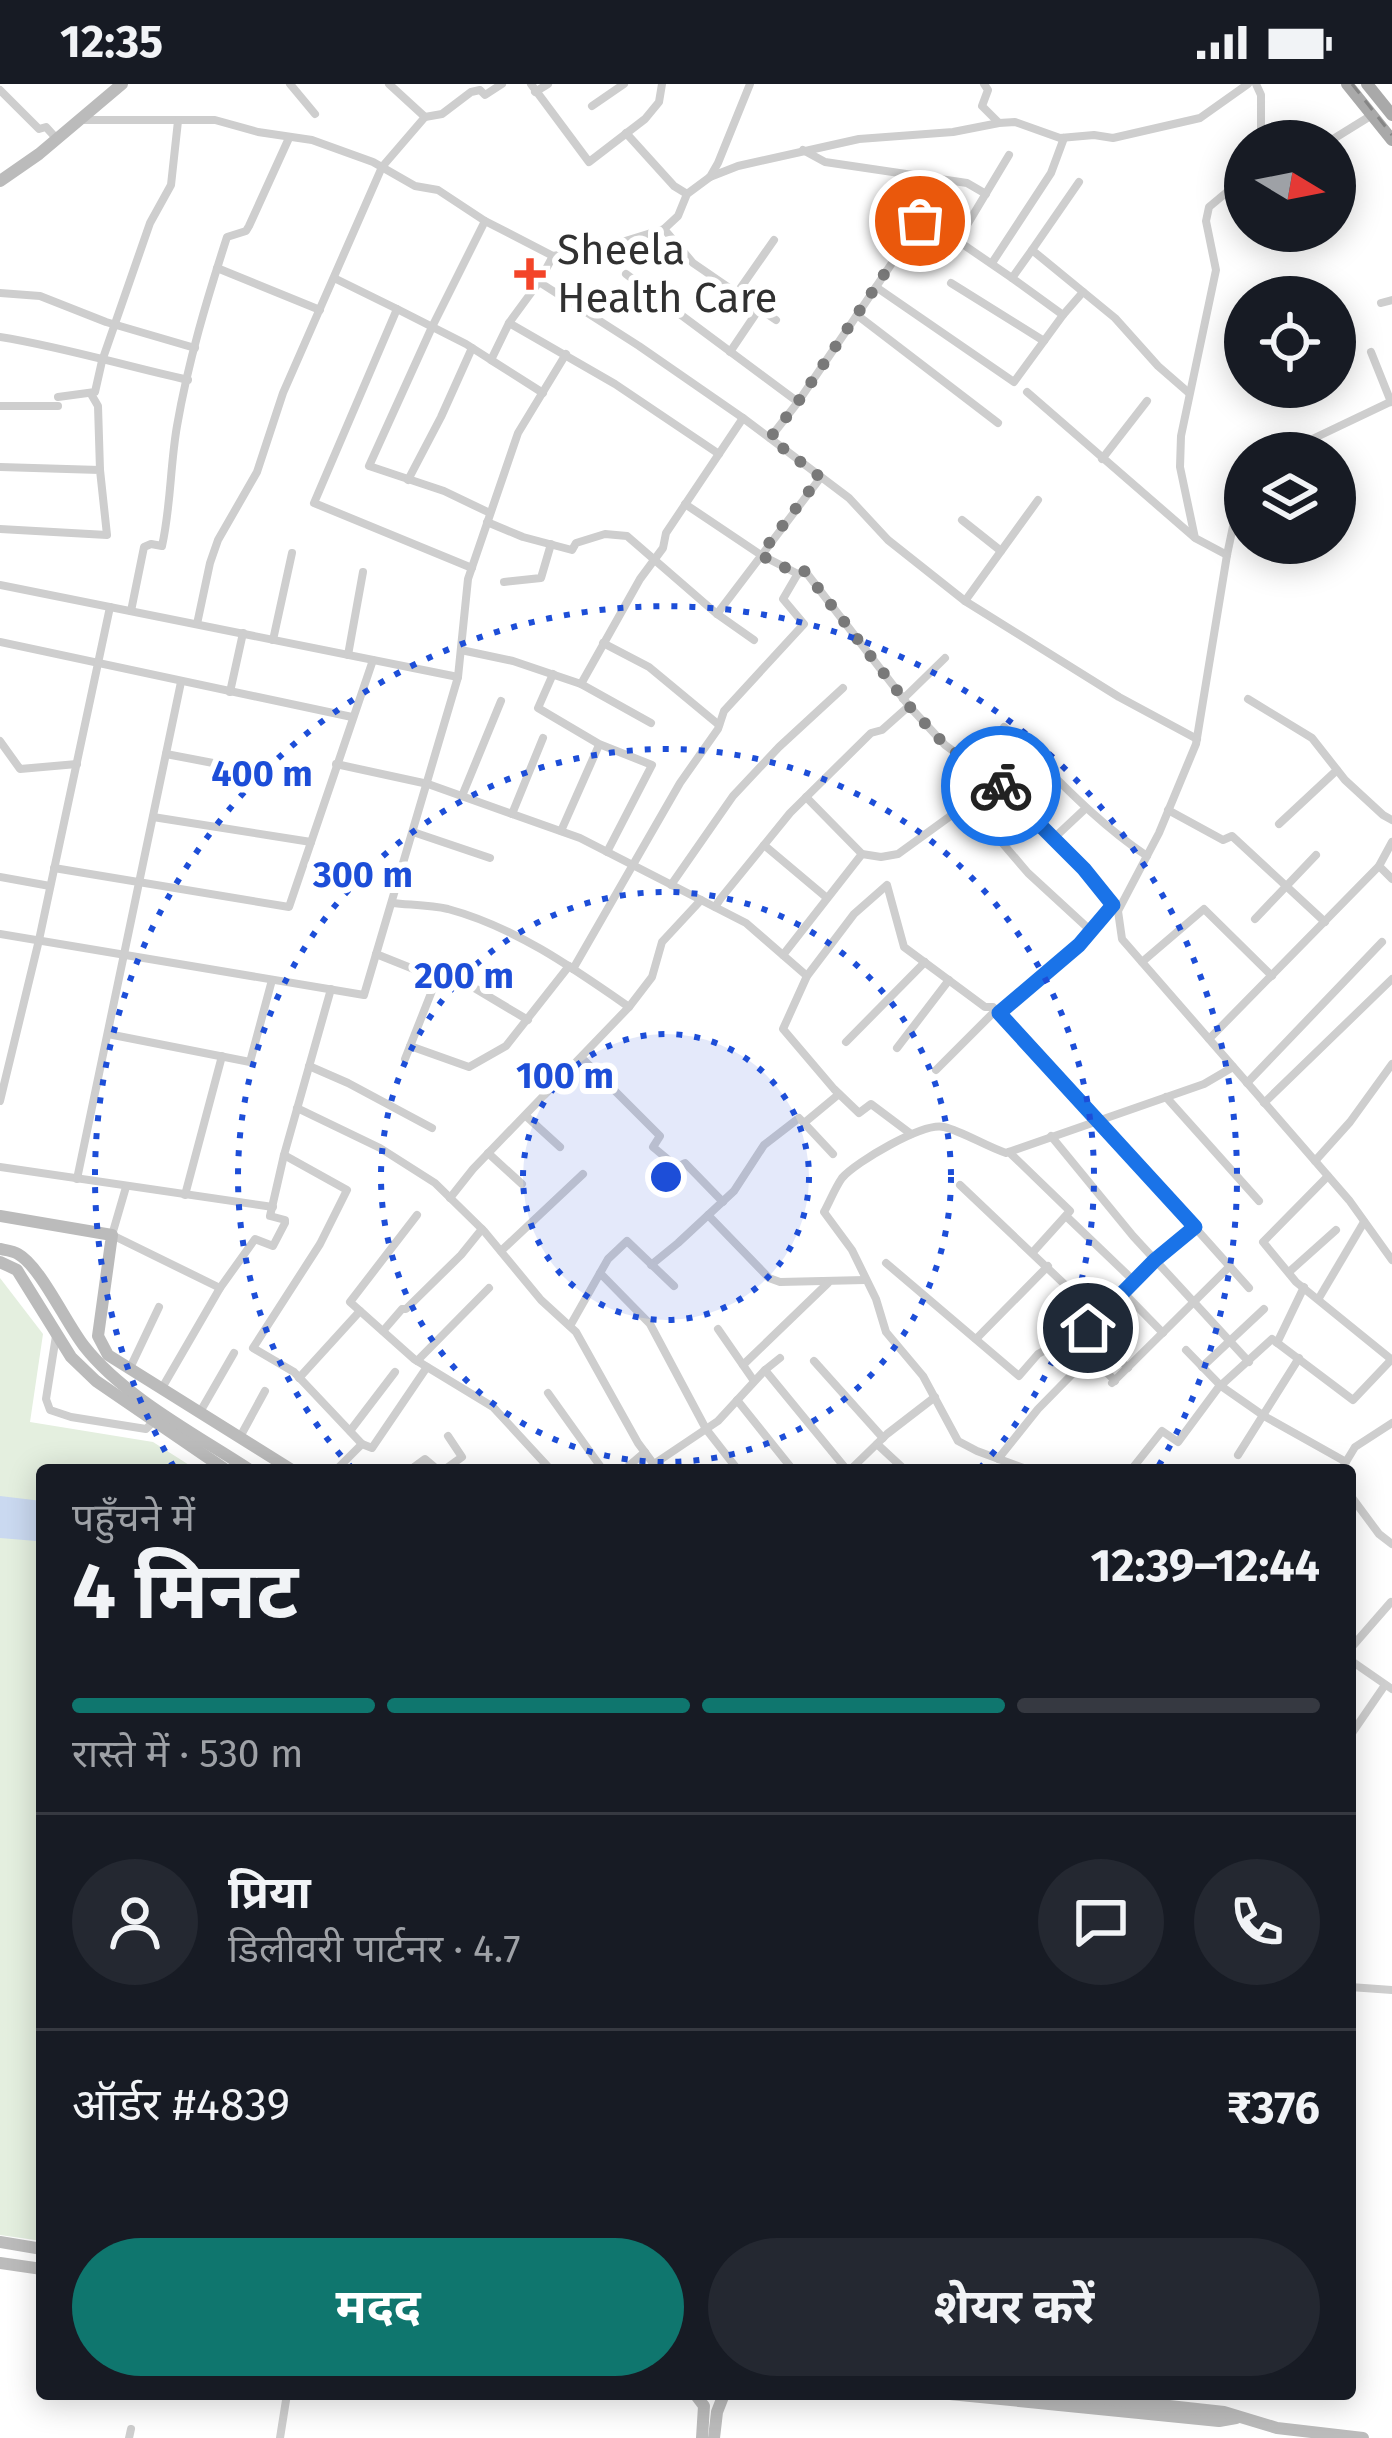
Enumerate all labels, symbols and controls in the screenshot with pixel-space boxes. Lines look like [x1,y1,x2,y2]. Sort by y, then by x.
text: 12:35 [60,15,163,69]
north arrow [1224,120,1356,252]
map controls [1224,120,1356,564]
pin [869,170,971,272]
icon: bag [887,188,953,254]
place label: Sheela Health Care [557,225,777,323]
marker: Sheela Health Care [514,258,546,290]
button: locate [1224,276,1356,408]
button: layers [1224,432,1356,564]
courier [941,726,1061,846]
text: 400 m [211,752,313,796]
icon: bike [968,753,1034,819]
text: 300 m [312,853,413,897]
text: 200 m [414,954,514,998]
text: 100 m [516,1054,614,1098]
centre of rings [645,1156,687,1198]
pin [1037,1277,1139,1379]
icon: home [1055,1295,1121,1361]
text: पहुँचने में [72,1495,195,1541]
text: 12:39–12:44 [1090,1539,1320,1593]
text: 4 मिनट [72,1545,298,1639]
text: रास्ते में · 530 m [72,1731,303,1777]
button: person [72,1859,198,1985]
button: chat [1038,1859,1164,1985]
button: phone [1194,1859,1320,1985]
text: प्रिया [228,1866,311,1920]
text: डिलीवरी पार्टनर · 4.7 [228,1926,521,1972]
text: ऑर्डर #4839 [72,2078,290,2132]
text: ₹376 [1227,2081,1320,2135]
button: मदद [72,2238,684,2376]
button: शेयर करें [708,2238,1320,2376]

